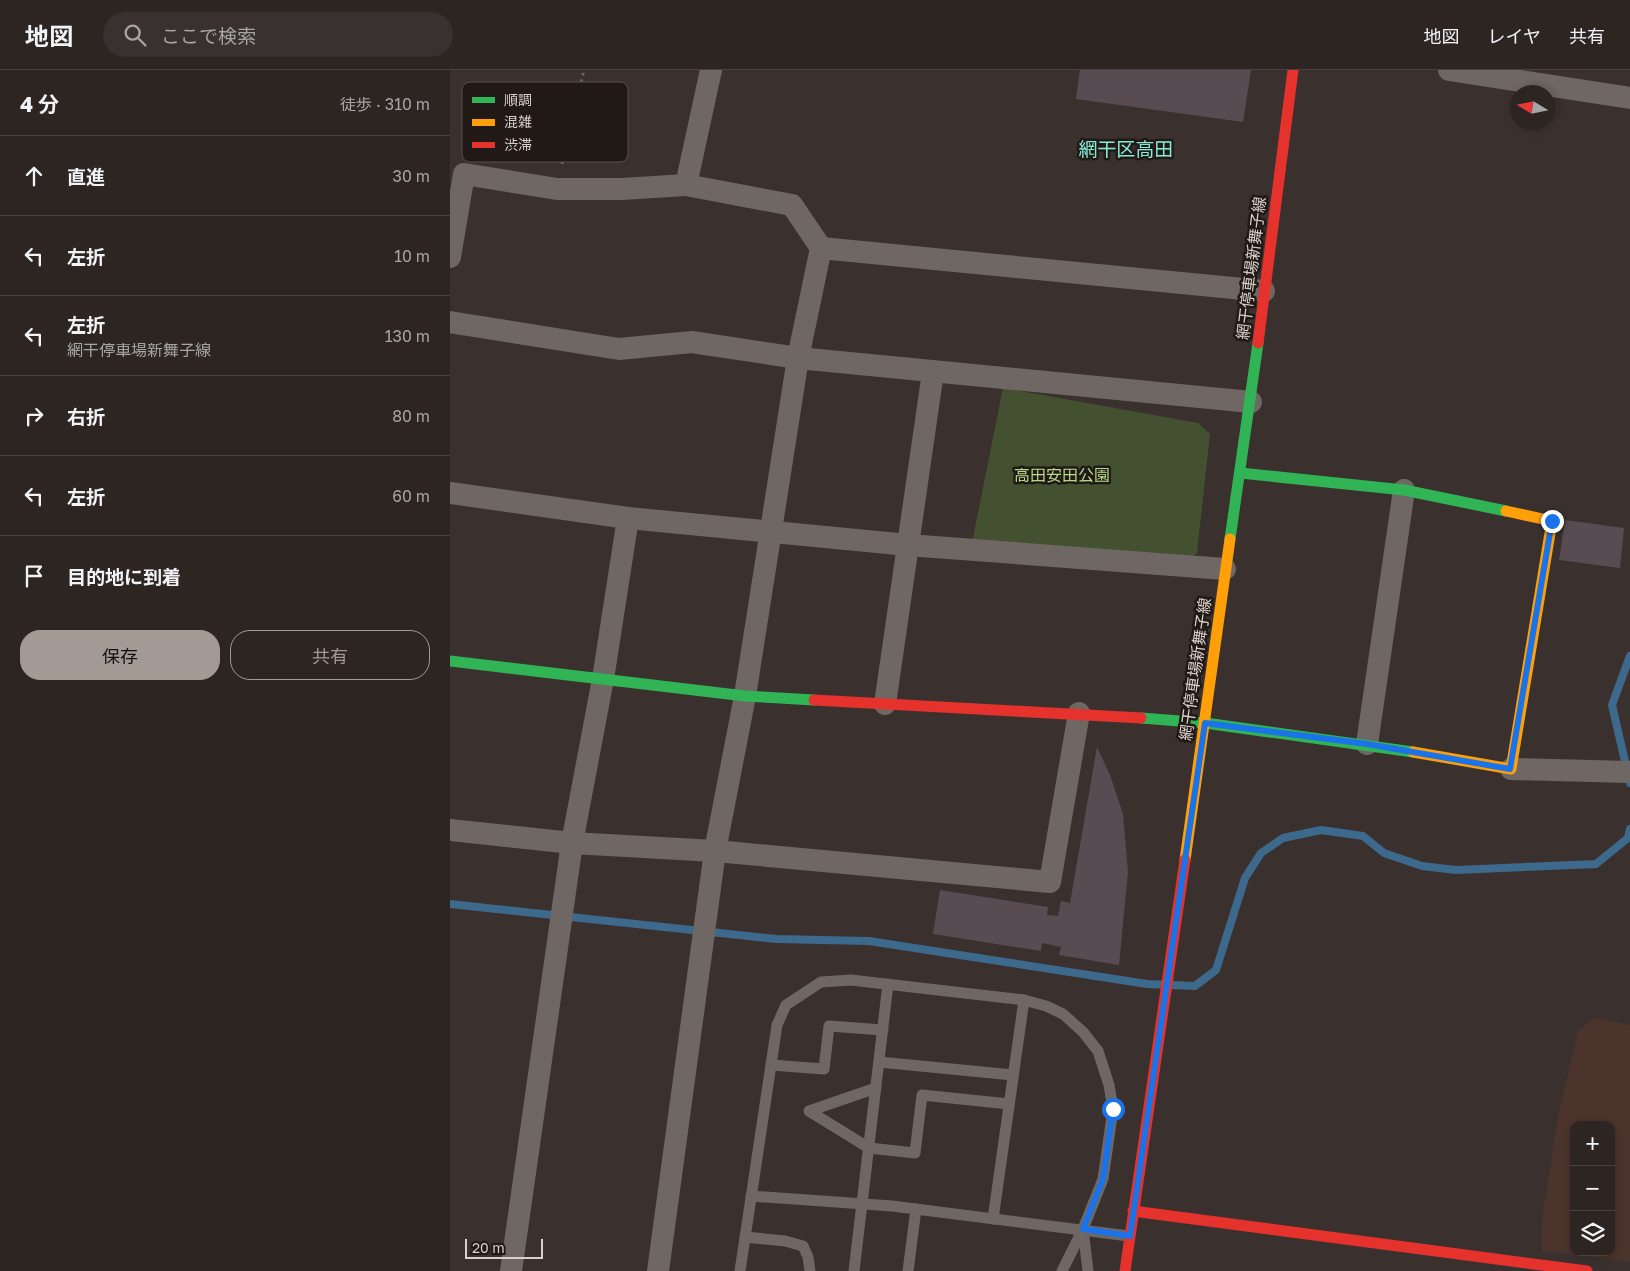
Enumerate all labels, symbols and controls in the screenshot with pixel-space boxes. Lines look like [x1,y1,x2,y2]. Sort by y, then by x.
search box [103,12,453,57]
text: 地図 [25,21,73,50]
icon: search [121,21,149,49]
text: ここで検索 [161,24,256,47]
text: 地図 [1424,25,1460,47]
text: レイヤ [1488,25,1541,47]
text: 共有 [1569,25,1605,47]
legend [462,82,628,162]
north arrow [1510,85,1555,130]
text: 4 分 [20,91,59,117]
text: 順調 [504,91,532,108]
text: 徒歩 · 310 m [340,94,430,114]
text: 混雑 [504,113,532,130]
text: 渋滞 [504,136,532,153]
district label: 網干区高田 [1078,137,1174,160]
icon: ahead [20,162,48,190]
text: 直進 [67,165,105,188]
text: 30 m [393,166,430,186]
street label: 網干停車場新舞子線 [1232,195,1270,341]
icon: left [20,242,48,270]
text: 左折 [67,245,105,268]
text: 10 m [394,246,430,266]
text: 左折 [67,313,105,336]
icon: left [20,322,48,350]
text: 130 m [385,326,430,346]
text: 網干停車場新舞子線 [67,340,211,360]
icon: right [20,402,48,430]
text: 右折 [67,405,105,428]
text: 80 m [392,406,430,426]
park label: 高田安田公園 [1014,465,1110,485]
icon: left [20,482,48,510]
text: 左折 [67,485,105,508]
text: 60 m [392,486,430,506]
route end [1541,510,1564,533]
icon: arrive [20,562,48,590]
text: 目的地に到着 [67,565,181,588]
street label: 網干停車場新舞子線 [1175,596,1215,742]
button: 保存 [20,630,220,680]
button: 共有 [230,630,430,680]
route start [1102,1098,1125,1121]
map controls [1570,1121,1615,1256]
button: + [1570,1121,1615,1166]
button: − [1570,1166,1615,1211]
button: layers [1570,1211,1615,1256]
scale bar [465,1236,542,1259]
text: 20 m [472,1239,505,1256]

